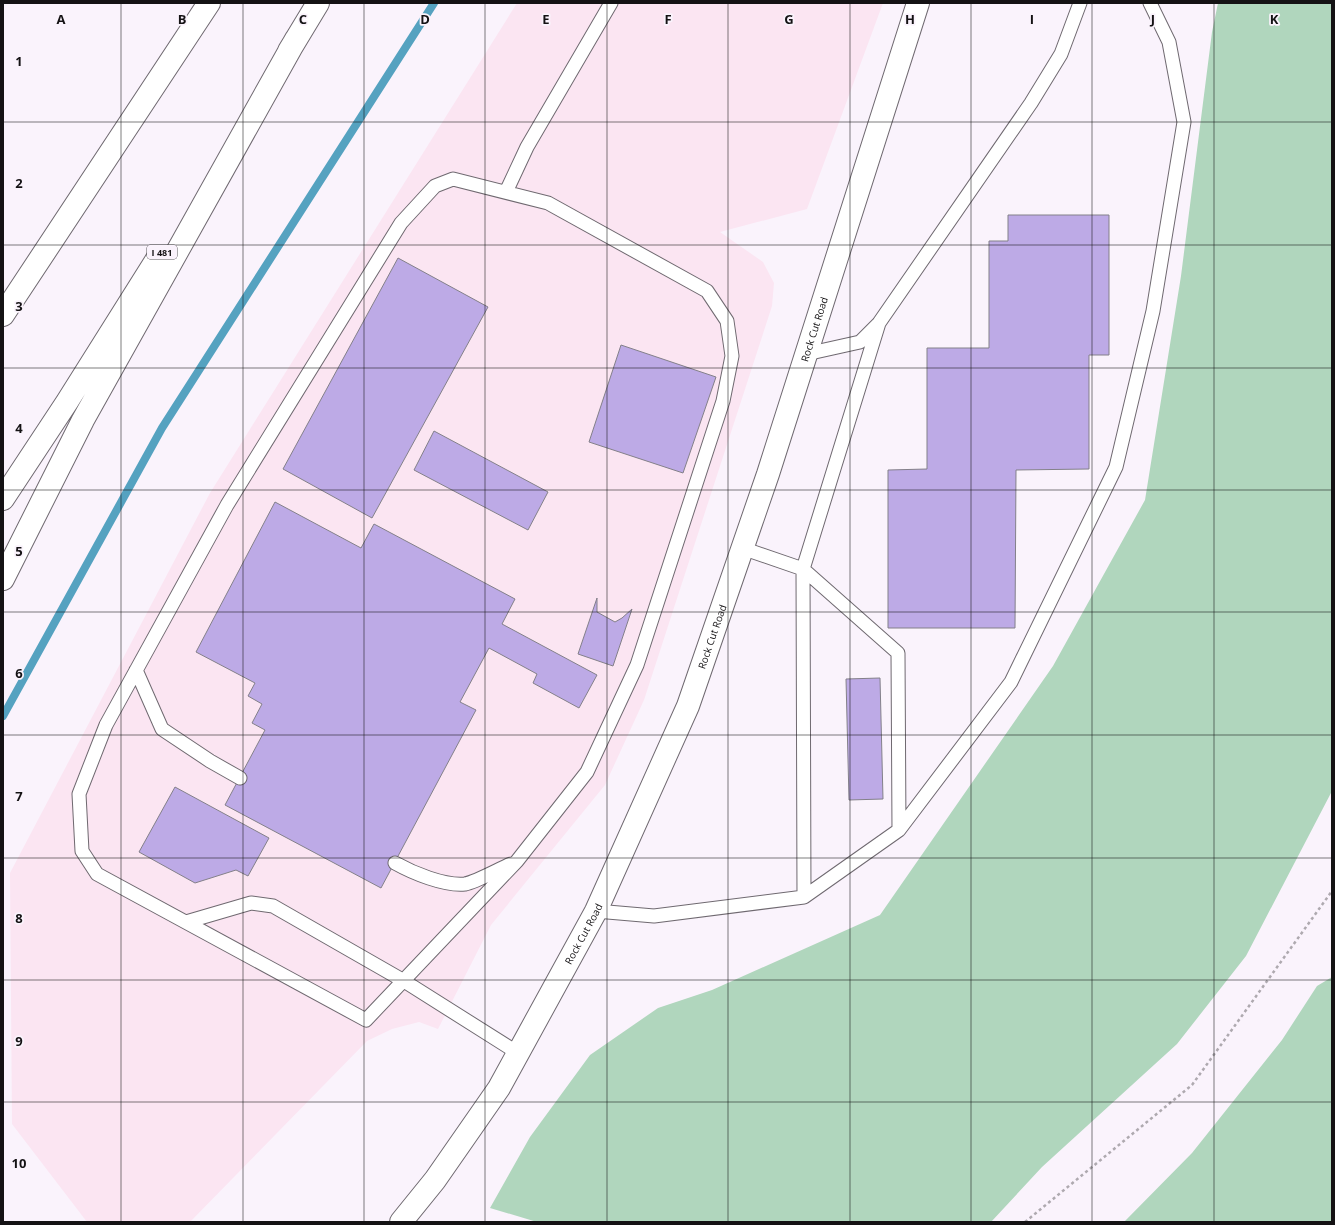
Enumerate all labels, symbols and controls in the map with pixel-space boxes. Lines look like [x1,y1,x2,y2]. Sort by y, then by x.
text: A [57,10,66,28]
text: B [178,10,187,28]
text: C [299,10,307,28]
text: D [420,10,430,28]
text: E [542,10,550,28]
text: F [664,10,672,28]
text: G [784,10,794,28]
text: H [905,10,915,28]
text: I [1030,10,1034,28]
text: J [1150,10,1155,28]
text: K [1270,10,1279,28]
text: 1 [15,52,23,70]
text: 2 [15,174,23,192]
road number: I 481 [147,245,177,259]
street label: Rock Cut Road [797,295,831,363]
text: 3 [15,297,23,315]
text: 4 [15,419,23,437]
text: 5 [15,542,23,560]
street label: Rock Cut Road [694,603,730,671]
text: 6 [15,664,23,682]
text: 7 [15,787,23,805]
street label: Rock Cut Road [561,901,606,967]
text: 8 [15,909,23,927]
text: 9 [15,1032,23,1050]
text: 10 [12,1154,26,1172]

